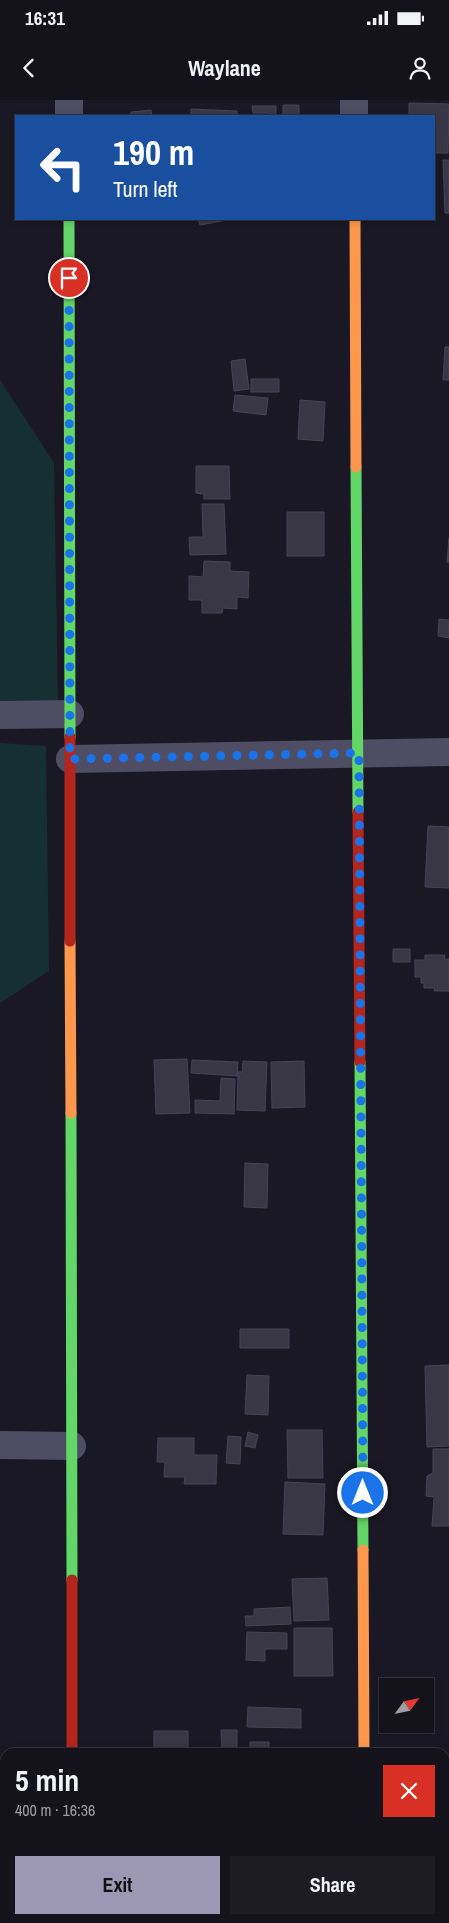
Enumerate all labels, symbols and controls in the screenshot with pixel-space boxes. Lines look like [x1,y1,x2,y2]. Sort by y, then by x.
text: 16:31 [25,5,65,31]
text: Waylane [188,53,261,83]
icon: back [15,54,43,82]
icon: person [406,54,434,82]
text: 190 m [113,129,194,176]
icon: left [30,135,95,200]
text: Turn left [113,174,178,204]
pin [48,257,90,299]
icon: arrive [55,264,83,292]
position arrow [336,1466,388,1518]
north arrow [379,1678,434,1732]
map controls [379,1678,434,1733]
text: 5 min [15,1760,79,1800]
button: close [383,1765,435,1817]
text: 400 m · 16:36 [15,1799,95,1821]
button: Exit [15,1856,220,1914]
button: Share [230,1856,435,1914]

